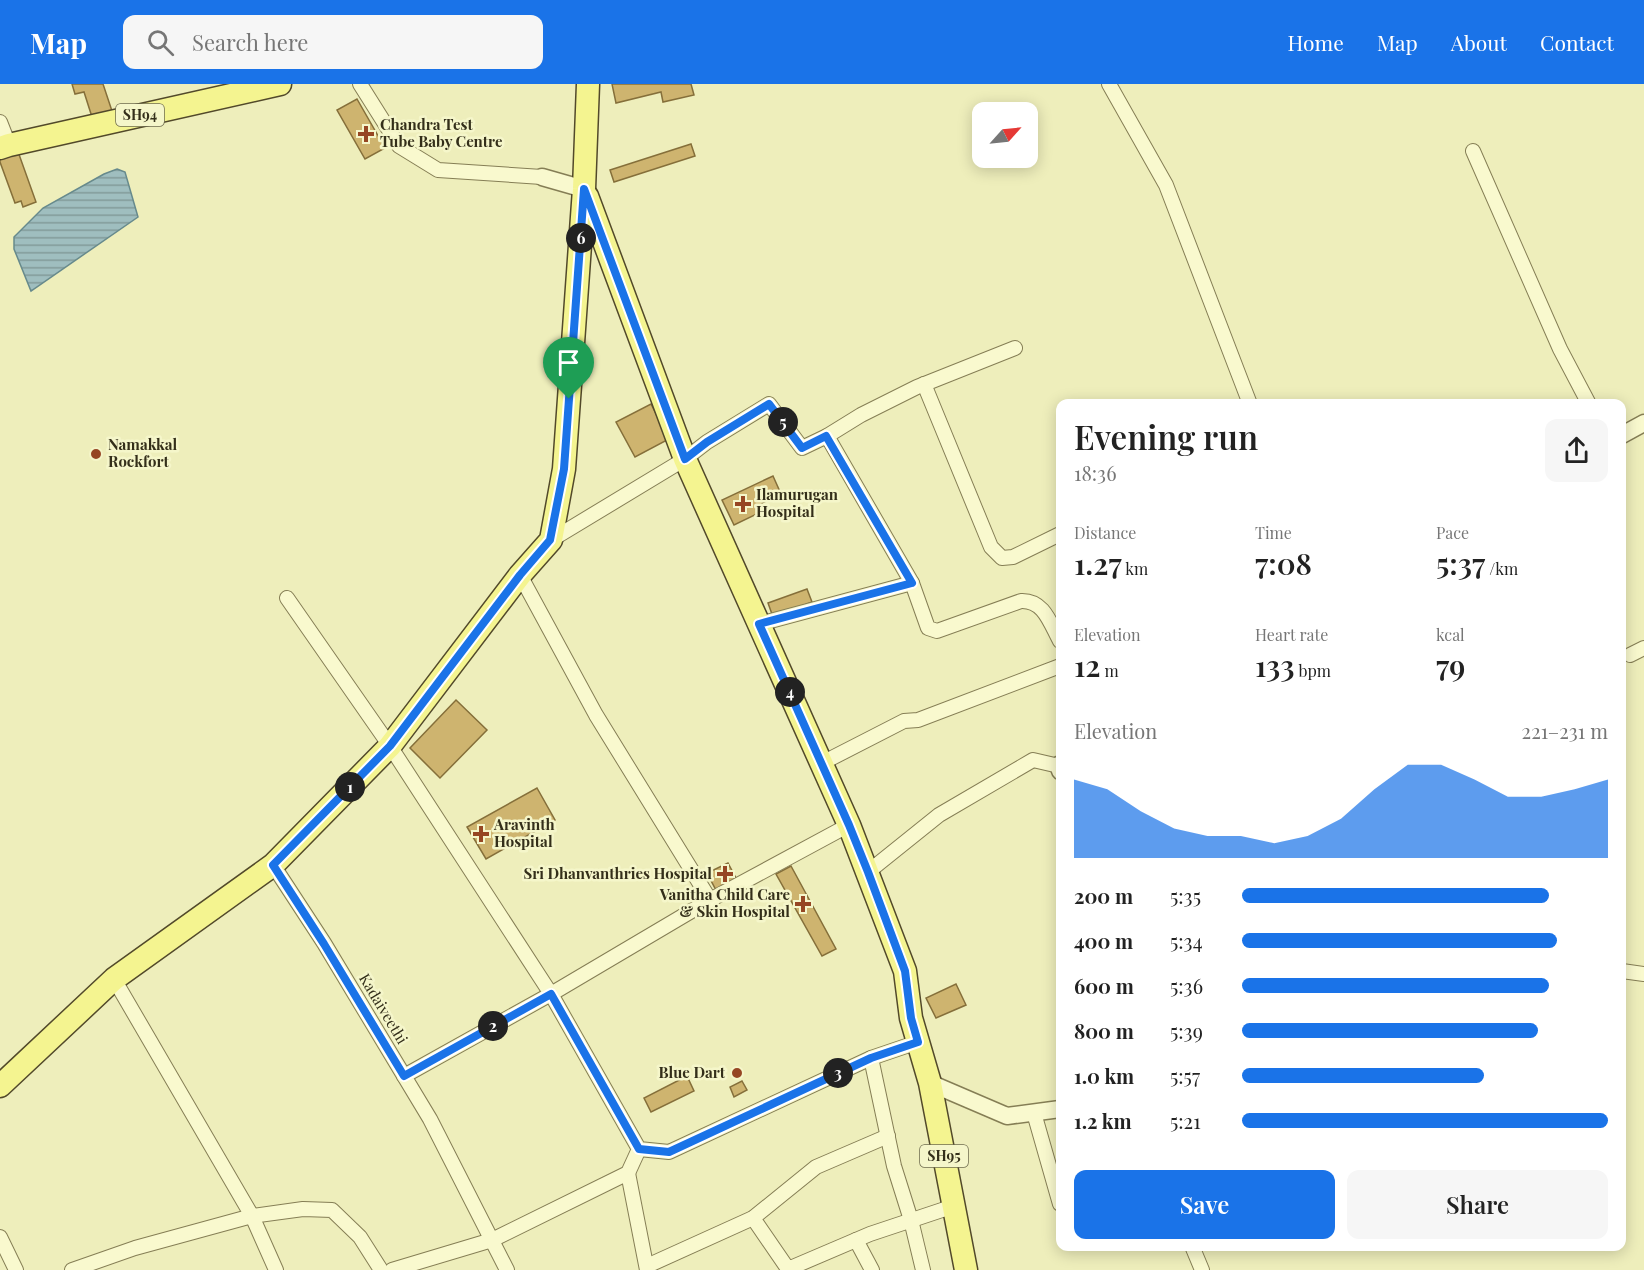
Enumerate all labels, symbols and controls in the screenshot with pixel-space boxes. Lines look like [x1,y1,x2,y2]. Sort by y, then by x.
search box [123,15,543,69]
text: Map [30,24,87,61]
icon: search [144,26,177,59]
text: Search here [192,27,308,57]
text: Home [1288,28,1344,56]
text: Map [1377,28,1418,56]
text: About [1451,28,1507,56]
text: Contact [1540,28,1614,56]
north arrow [972,102,1038,168]
map controls [972,102,1038,168]
road number: SH94 [116,104,164,126]
place label: Chandra Test Tube Baby Centre [380,114,503,151]
marker: Chandra Test Tube Baby Centre [357,125,375,143]
pin: 6 [566,223,596,253]
text: 6 [577,227,585,248]
pin [543,337,594,399]
icon: arrive [552,346,585,379]
pin: 5 [768,407,798,437]
text: 5 [779,411,787,432]
text: Evening run [1074,414,1258,458]
button: share [1545,419,1608,482]
place label: Namakkal Rockfort [108,434,178,471]
marker: Namakkal Rockfort [89,447,103,461]
text: 18:36 [1074,459,1116,486]
place label: Ilamurugan Hospital [756,484,839,521]
marker: Ilamurugan Hospital [734,495,752,513]
text: Distance [1074,522,1136,543]
text: Time [1255,522,1292,543]
text: Pace [1436,522,1469,543]
text: 1.27 [1074,543,1122,583]
text: 7:08 [1255,543,1312,583]
text: 5:37 [1436,543,1485,583]
text: km [1122,558,1148,579]
text: /km [1485,558,1518,579]
text: Elevation [1074,624,1141,645]
text: Heart rate [1255,624,1328,645]
text: kcal [1436,624,1465,645]
text: 12 [1074,645,1101,685]
text: 133 [1255,645,1295,685]
text: 79 [1436,645,1465,685]
text: m [1101,660,1119,681]
text: bpm [1295,660,1331,681]
pin: 4 [775,677,805,707]
text: 4 [786,681,794,702]
text: Elevation [1074,717,1157,744]
text: 221–231 m [1522,717,1608,744]
pin: 1 [335,772,365,802]
text: 1 [347,776,353,797]
place label: Aravinth Hospital [493,814,555,851]
marker: Aravinth Hospital [472,825,490,843]
place label: Sri Dhanvanthries Hospital [524,863,712,883]
marker: Sri Dhanvanthries Hospital [716,865,734,883]
text: 200 m [1074,882,1133,909]
text: 5:35 [1170,882,1201,909]
place label: Vanitha Child Care & Skin Hospital [659,884,790,921]
marker: Vanitha Child Care & Skin Hospital [794,895,812,913]
text: 400 m [1074,927,1133,954]
text: 5:34 [1170,927,1203,954]
street label: Kadaiveethi [355,970,413,1048]
text: 600 m [1074,972,1134,999]
text: 5:36 [1170,972,1203,999]
pin: 2 [478,1011,508,1041]
text: 2 [489,1015,497,1036]
text: 800 m [1074,1017,1134,1044]
text: 5:39 [1170,1017,1203,1044]
pin: 3 [823,1058,853,1088]
place label: Blue Dart [659,1062,726,1082]
text: 3 [834,1062,842,1083]
text: 1.0 km [1074,1062,1134,1089]
text: 5:57 [1170,1062,1200,1089]
marker: Blue Dart [730,1066,744,1080]
text: 1.2 km [1074,1107,1132,1134]
text: 5:21 [1170,1107,1201,1134]
road number: SH95 [920,1145,968,1167]
button: Save [1074,1170,1335,1239]
button: Share [1347,1170,1608,1239]

